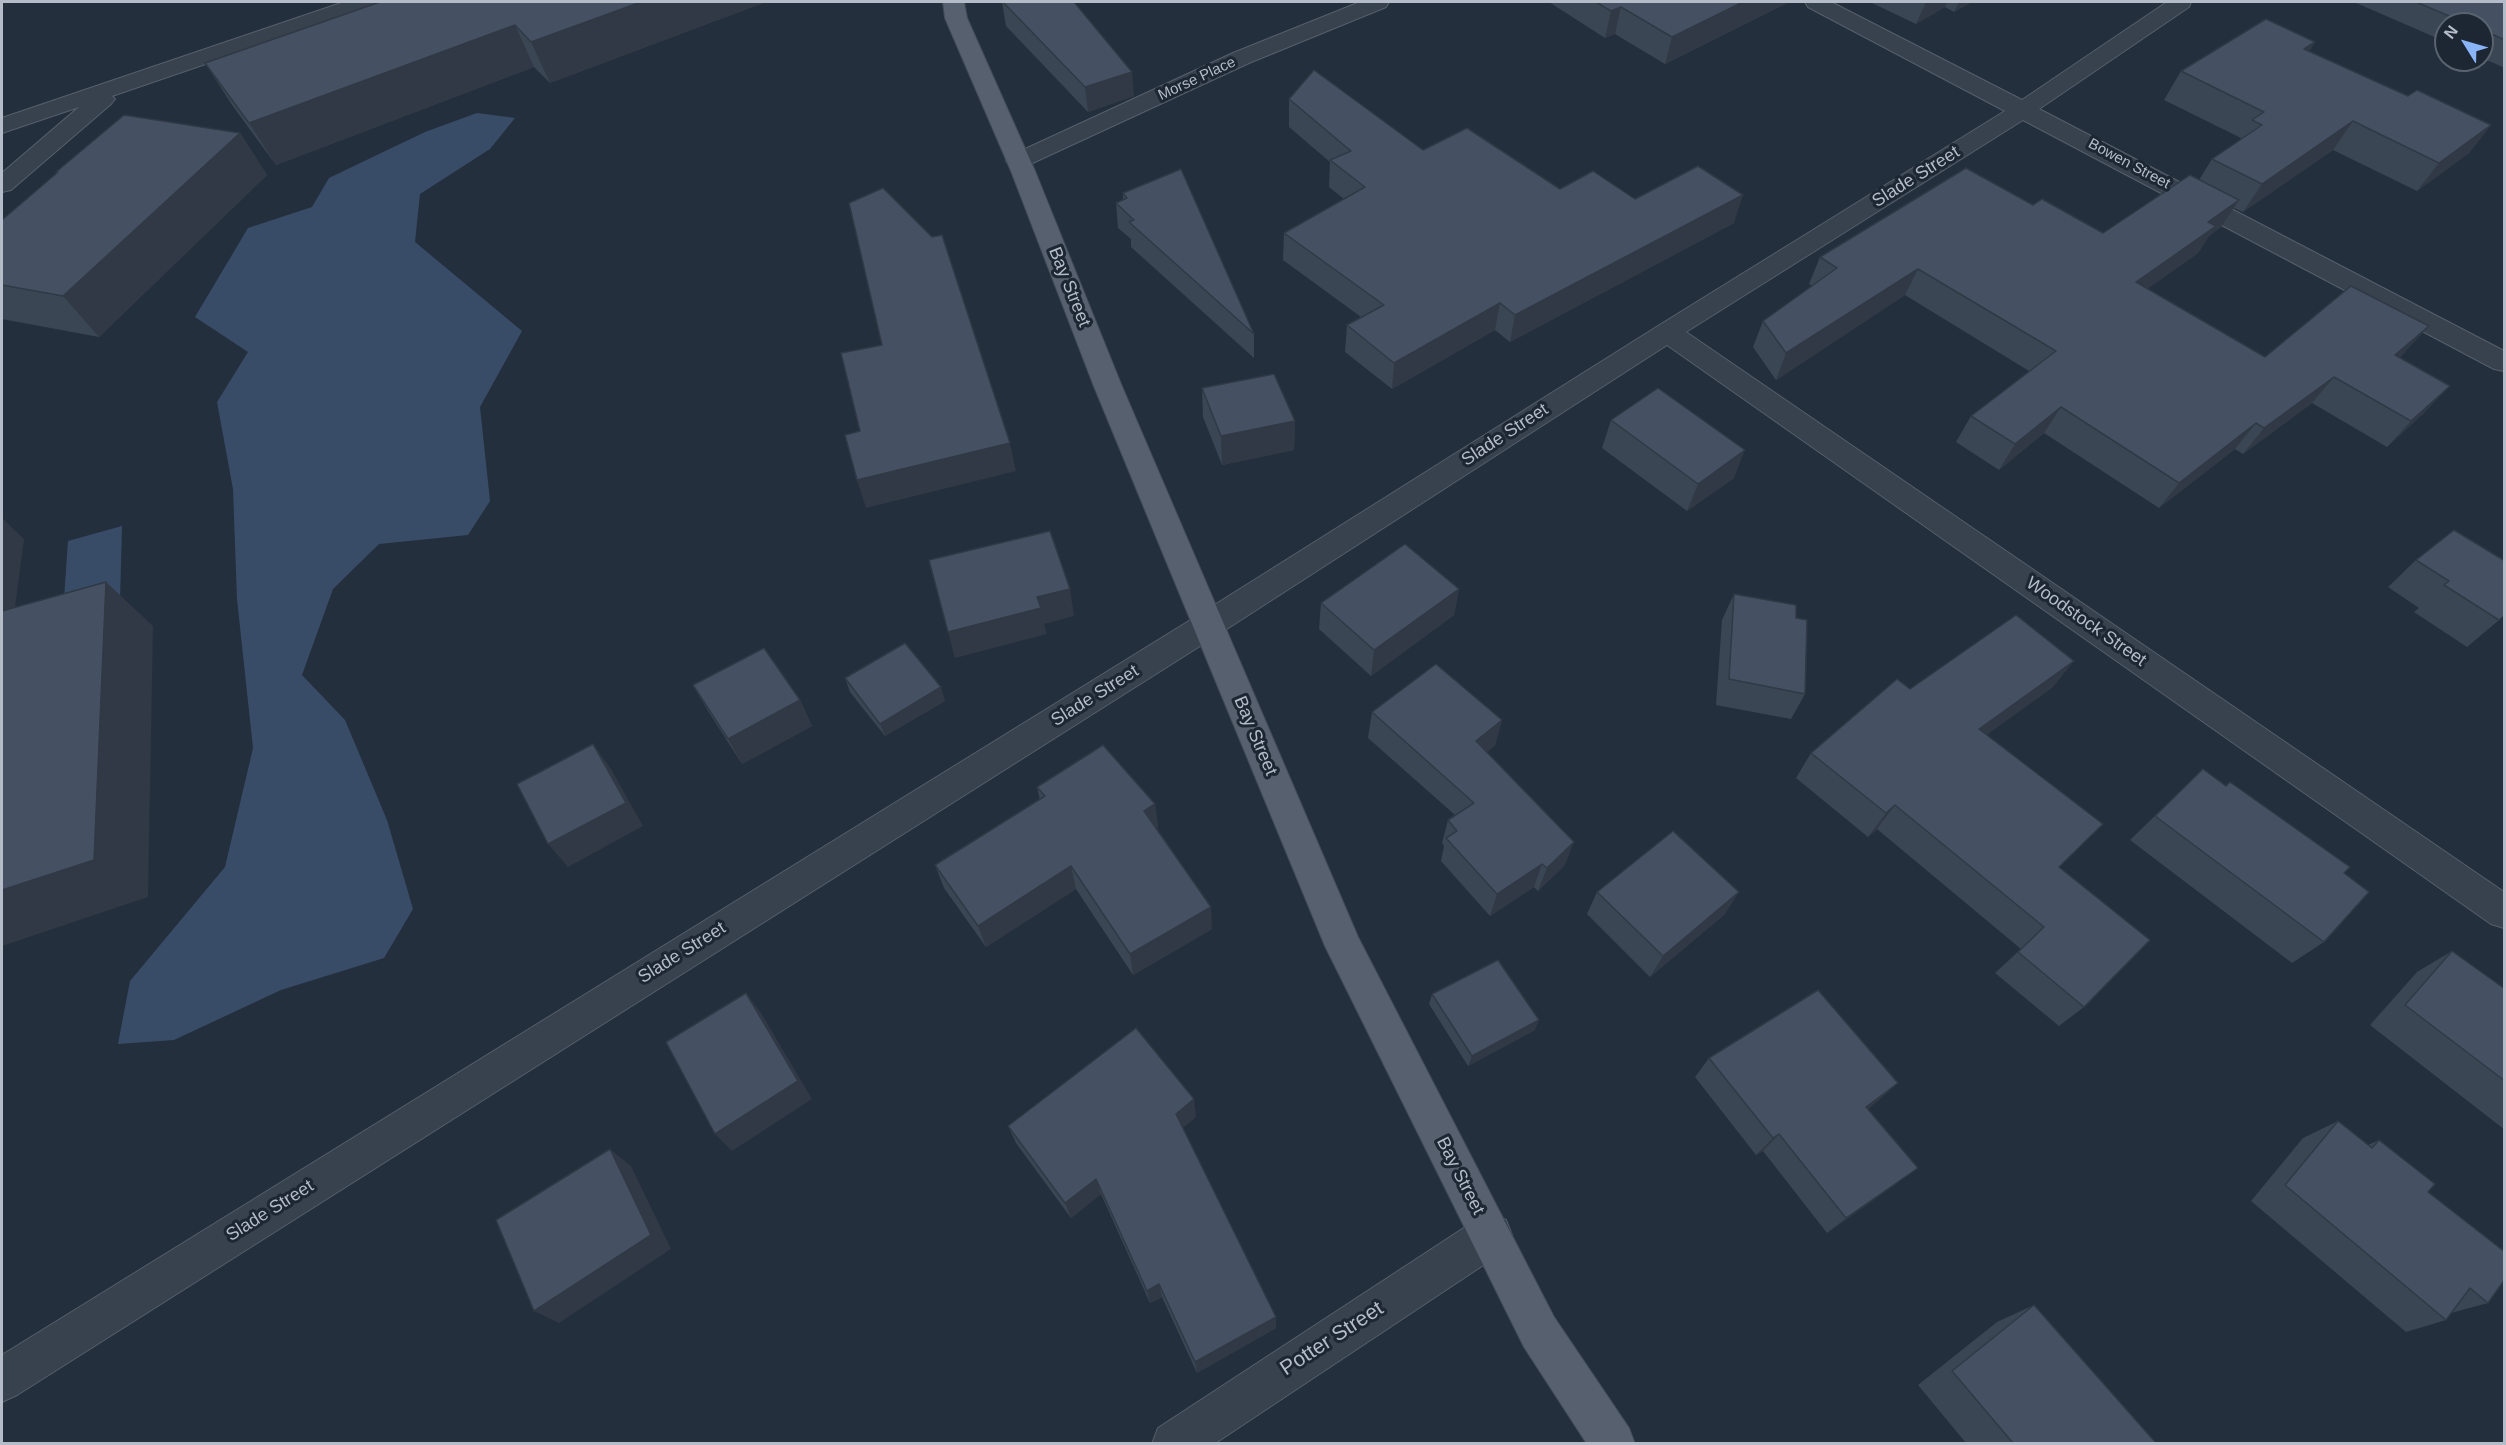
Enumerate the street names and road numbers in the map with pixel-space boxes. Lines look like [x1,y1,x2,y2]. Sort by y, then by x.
street label: Morse Place [1155,53,1239,105]
street label: Bowen Street [2085,135,2173,193]
street label: Slade Street [1868,142,1964,212]
street label: Bay Street [1043,244,1095,330]
street label: Slade Street [1458,399,1552,471]
street label: Woodstock Street [2022,573,2150,671]
street label: Slade Street [1047,661,1143,731]
street label: Bay Street [1229,693,1281,779]
street label: Slade Street [634,918,730,988]
street label: Bay Street [1431,1134,1489,1218]
street label: Slade Street [222,1176,318,1246]
street label: Potter Street [1276,1296,1388,1382]

